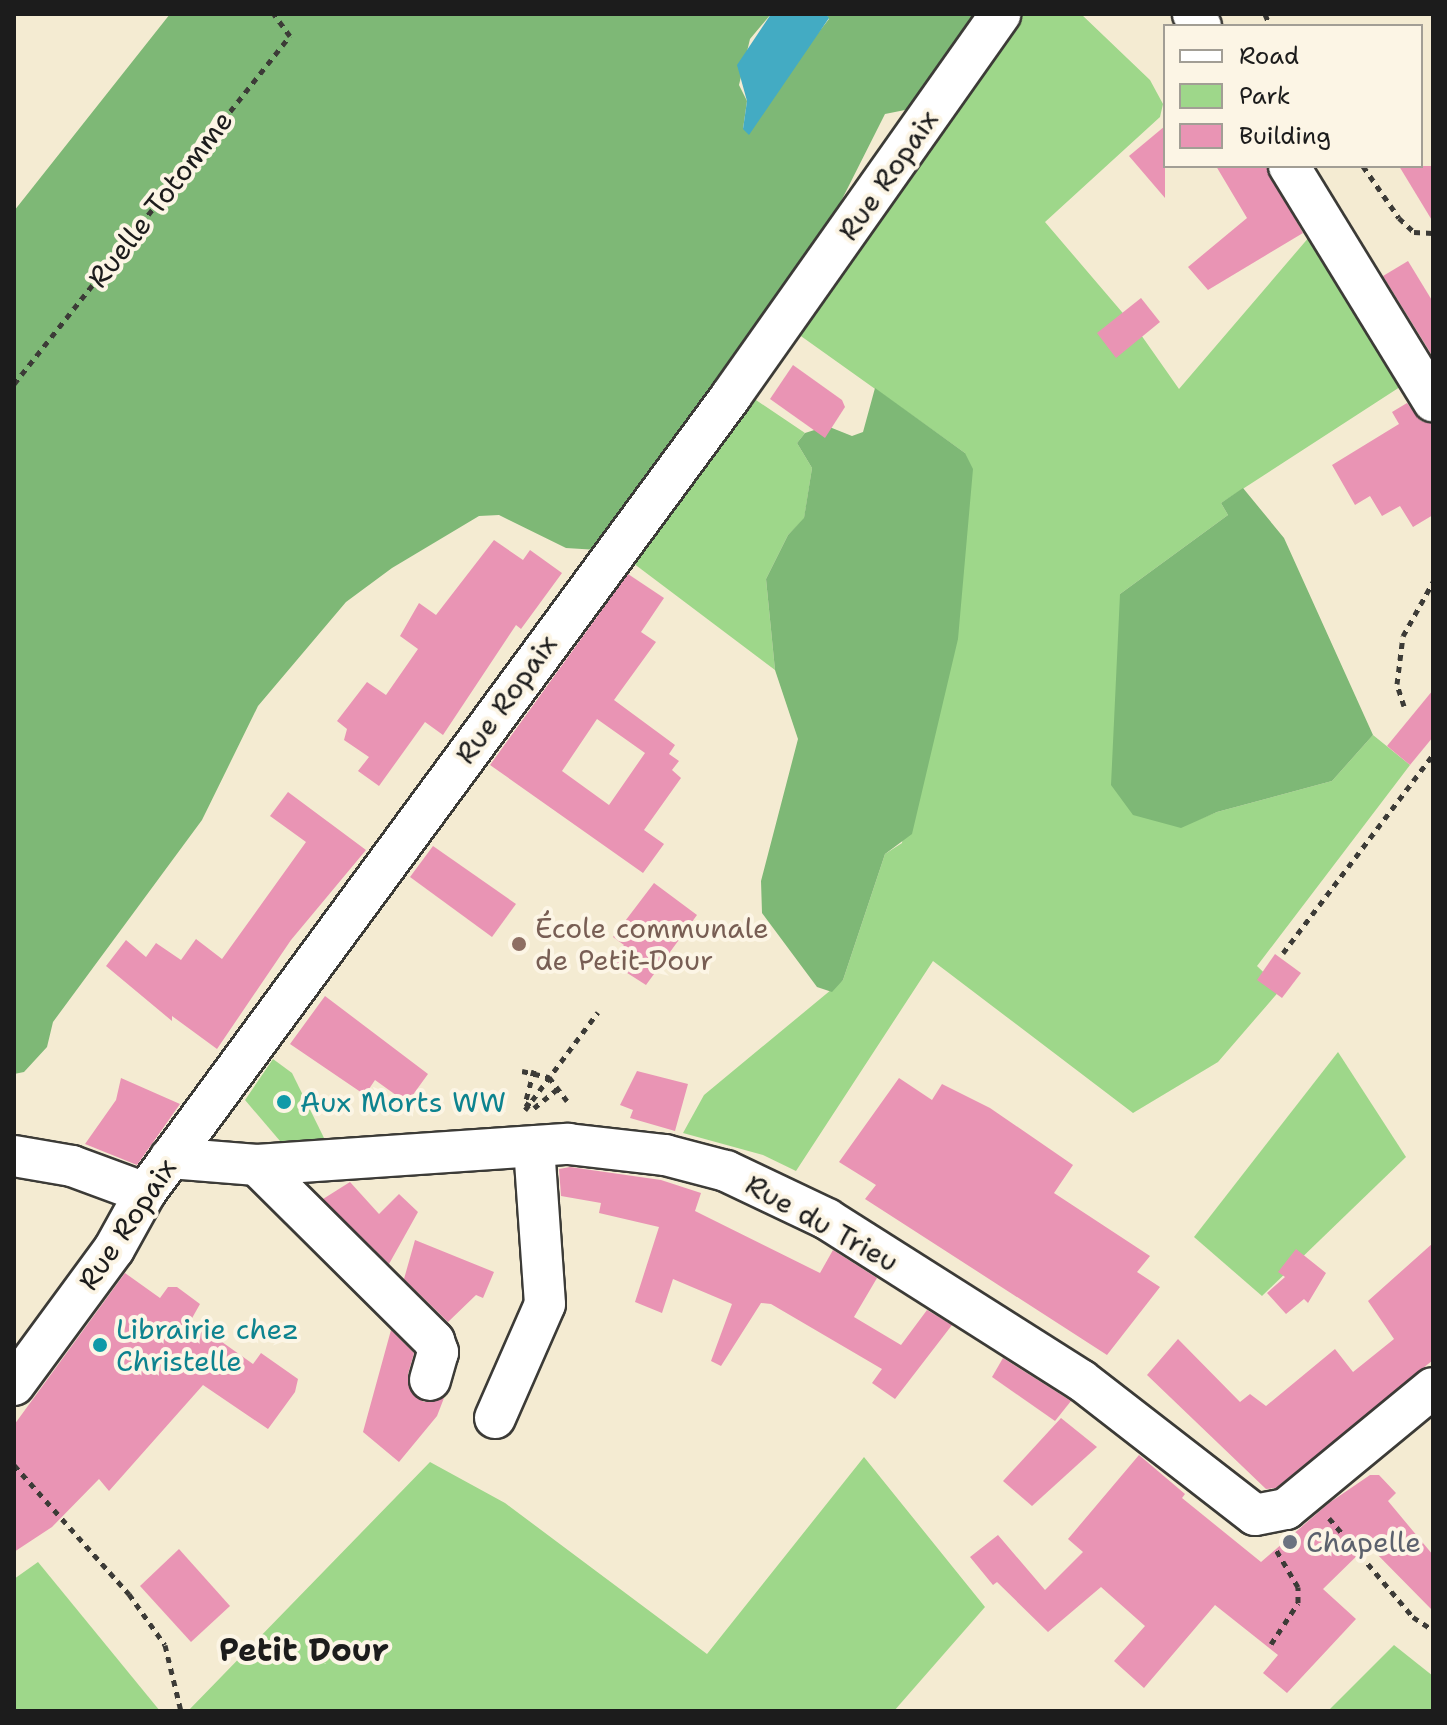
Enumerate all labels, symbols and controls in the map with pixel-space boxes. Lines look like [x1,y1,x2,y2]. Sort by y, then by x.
legend [1163,24,1423,168]
text: Road [1239,40,1299,72]
text: Park [1239,80,1291,112]
street label: Rue Ropaix [831,103,945,247]
street label: Ruelle Totomme [81,104,239,294]
text: Building [1239,120,1331,152]
street label: Rue Ropaix [448,628,564,770]
place label: École communale de Petit-Dour [535,911,769,977]
marker: École communale de Petit-Dour [510,935,528,953]
place label: Aux Morts WW [300,1085,506,1119]
marker: Aux Morts WW [275,1093,293,1111]
street label: Rue Ropaix [71,1152,183,1296]
street label: Rue du Trieu [740,1167,904,1279]
place label: Librairie chez Christelle [116,1312,299,1378]
marker: Librairie chez Christelle [91,1336,109,1354]
place label: Chapelle [1306,1525,1421,1559]
marker: Chapelle [1281,1533,1299,1551]
district label: Petit Dour [219,1631,389,1669]

